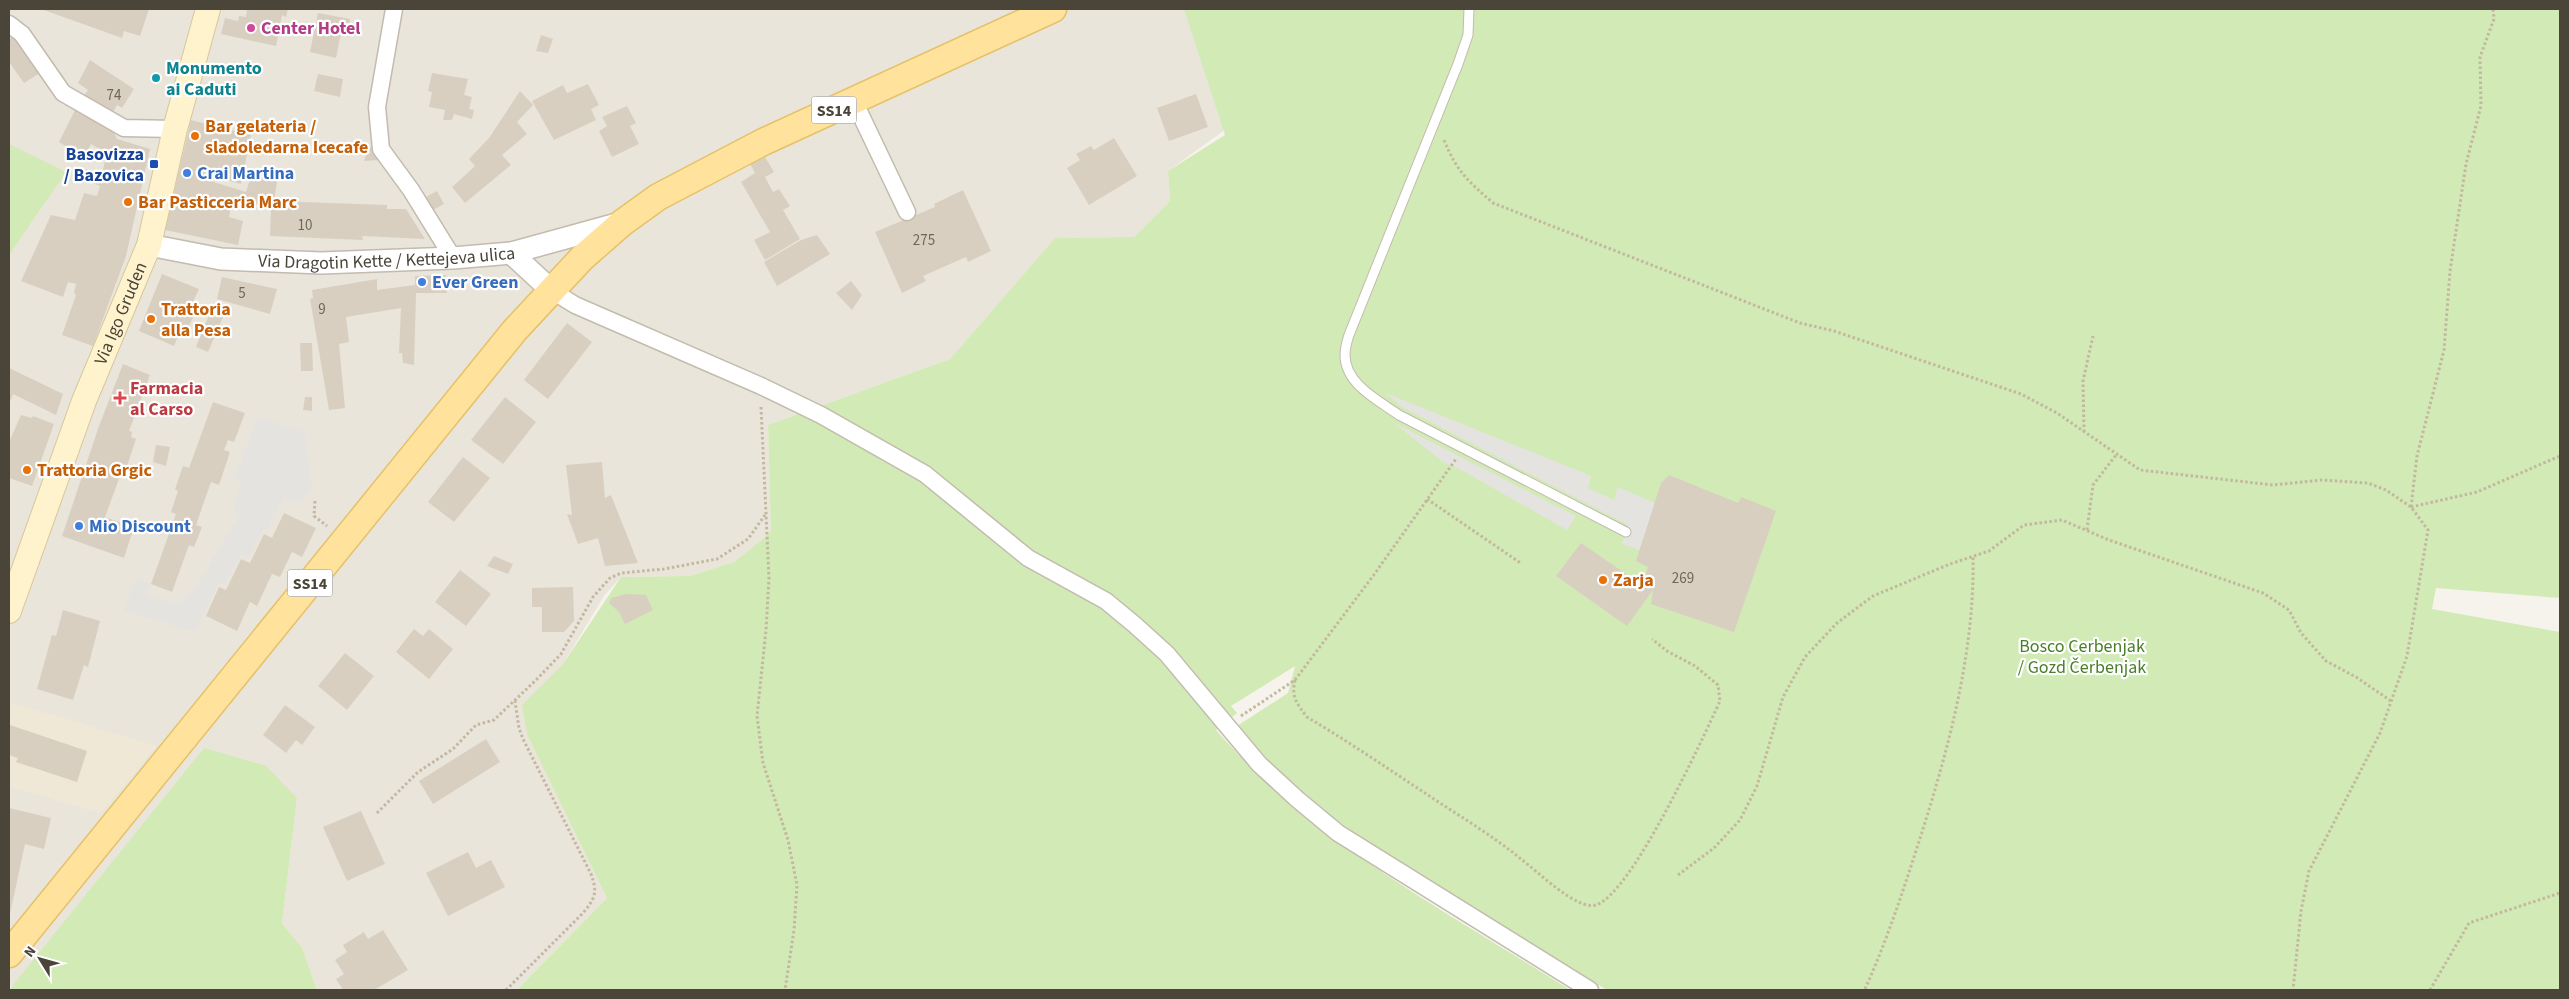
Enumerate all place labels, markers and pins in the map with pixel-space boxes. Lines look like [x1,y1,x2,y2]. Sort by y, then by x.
place label: Center Hotel [261,16,360,41]
marker: Center Hotel [245,22,257,34]
place label: Monumento ai Caduti [166,56,262,102]
marker: Monumento ai Caduti [150,72,162,84]
place label: Bar gelateria / sladoledarna Icecafe [205,114,368,160]
marker: Bar gelateria / sladoledarna Icecafe [189,130,201,142]
place label: Basovizza / Bazovica [64,142,144,188]
marker: Basovizza / Bazovica [148,158,160,170]
place label: Crai Martina [197,161,294,186]
marker: Crai Martina [181,167,193,179]
place label: Bar Pasticceria Marc [138,190,298,215]
marker: Bar Pasticceria Marc [122,196,134,208]
place label: Ever Green [432,270,518,295]
marker: Ever Green [416,276,428,288]
place label: Trattoria alla Pesa [161,297,231,343]
marker: Trattoria alla Pesa [145,313,157,325]
place label: Farmacia al Carso [130,376,203,422]
marker: Farmacia al Carso [114,392,126,404]
place label: Trattoria Grgic [37,458,152,483]
marker: Trattoria Grgic [21,464,33,476]
place label: Mio Discount [89,514,191,539]
marker: Mio Discount [73,520,85,532]
place label: Zarja [1613,568,1654,593]
marker: Zarja [1597,574,1609,586]

